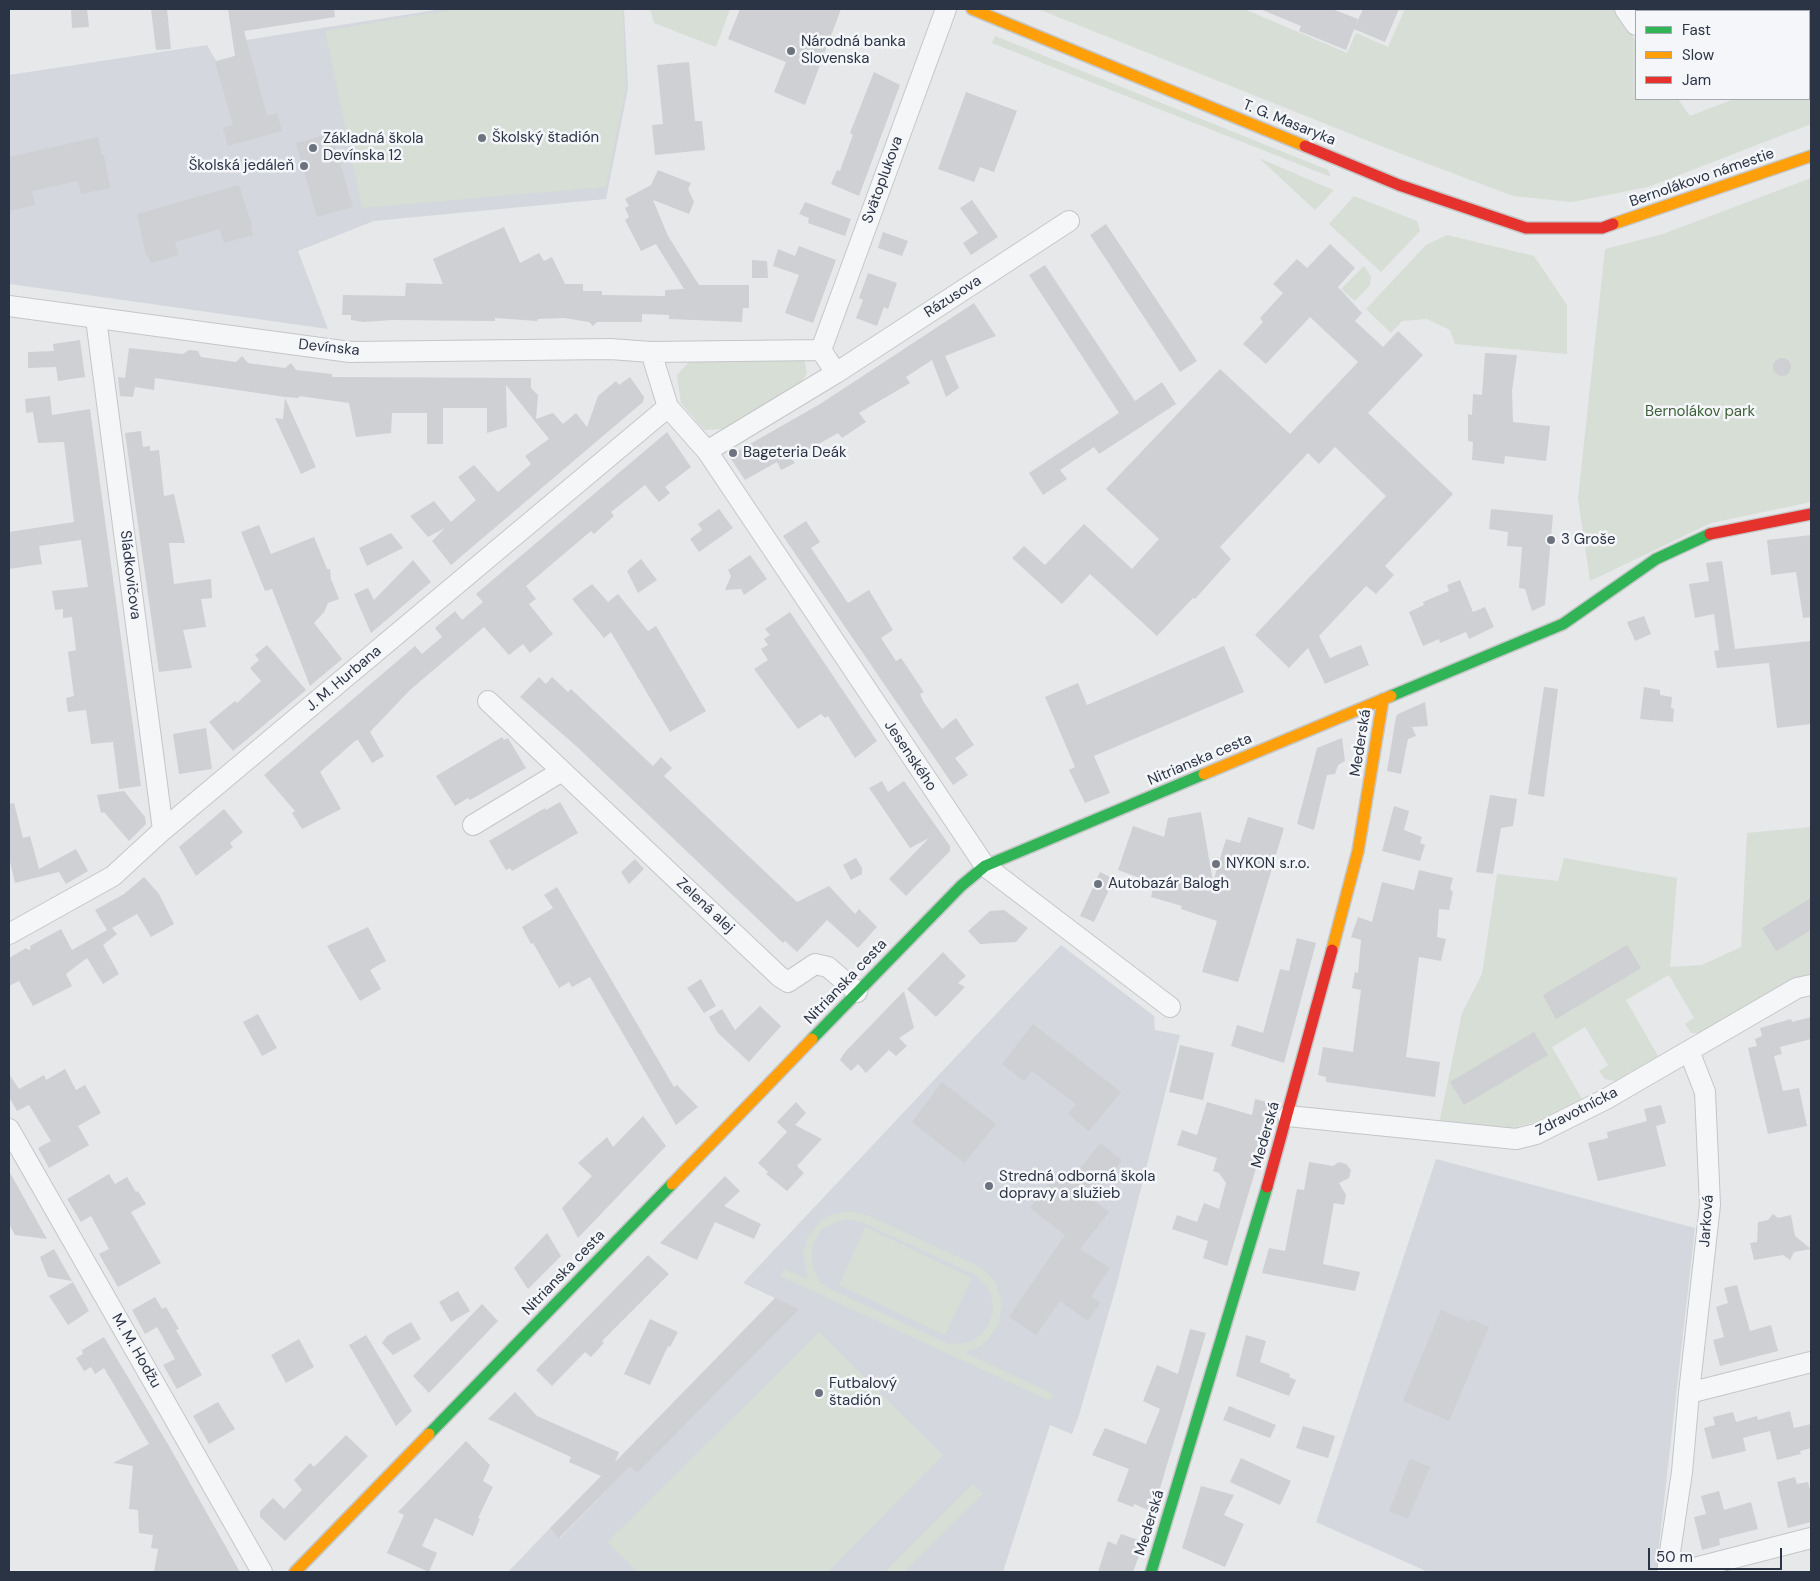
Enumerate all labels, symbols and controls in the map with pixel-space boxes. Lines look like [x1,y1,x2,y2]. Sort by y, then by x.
legend [1635,10,1810,100]
text: Fast [1682,20,1711,40]
place label: Národná banka Slovenska [801,33,906,68]
marker: Národná banka Slovenska [785,45,797,57]
text: Slow [1682,45,1714,65]
text: Jam [1682,70,1711,90]
street label: T. G. Masaryka [1240,96,1338,150]
place label: Školský štadión [492,129,599,147]
place label: Základná škola Devínska 12 [323,130,423,165]
marker: Školský štadión [476,132,488,144]
street label: Svätoplukova [859,134,907,226]
marker: Základná škola Devínska 12 [307,142,319,154]
street label: Bernolákovo námestie [1627,145,1777,211]
place label: Školská jedáleň [189,157,294,175]
marker: Školská jedáleň [298,160,310,172]
street label: Rázusova [921,272,985,322]
street label: Devínska [297,336,361,360]
park label: Bernolákov park [1645,403,1755,421]
place label: Bageteria Deák [743,444,847,462]
marker: Bageteria Deák [727,447,739,459]
street label: Sládkovičova [116,530,144,620]
place label: 3 Groše [1561,531,1615,549]
marker: 3 Groše [1545,534,1557,546]
street label: J. M. Hurbana [303,642,385,716]
street label: Mederská [1347,708,1375,778]
street label: Jesenského [880,717,940,795]
street label: Nitrianska cesta [1145,730,1255,790]
place label: NYKON s.r.o. [1226,855,1309,873]
marker: NYKON s.r.o. [1210,858,1222,870]
street label: Zelená alej [672,875,738,937]
place label: Autobazár Balogh [1108,875,1229,893]
marker: Autobazár Balogh [1092,878,1104,890]
street label: Nitrianska cesta [801,936,891,1028]
street label: Zdravotnícka [1533,1084,1621,1140]
street label: Mederská [1248,1100,1284,1170]
place label: Stredná odborná škola dopravy a služieb [999,1168,1155,1203]
marker: Stredná odborná škola dopravy a služieb [983,1180,995,1192]
street label: Jarková [1696,1194,1718,1248]
street label: Nitrianska cesta [519,1227,609,1319]
street label: M. M. Hodžu [107,1311,165,1391]
place label: Futbalový štadión [829,1375,897,1410]
marker: Futbalový štadión [813,1387,825,1399]
street label: Mederská [1131,1488,1169,1558]
scale bar [1650,1538,1784,1570]
text: 50 m [1656,1547,1693,1567]

